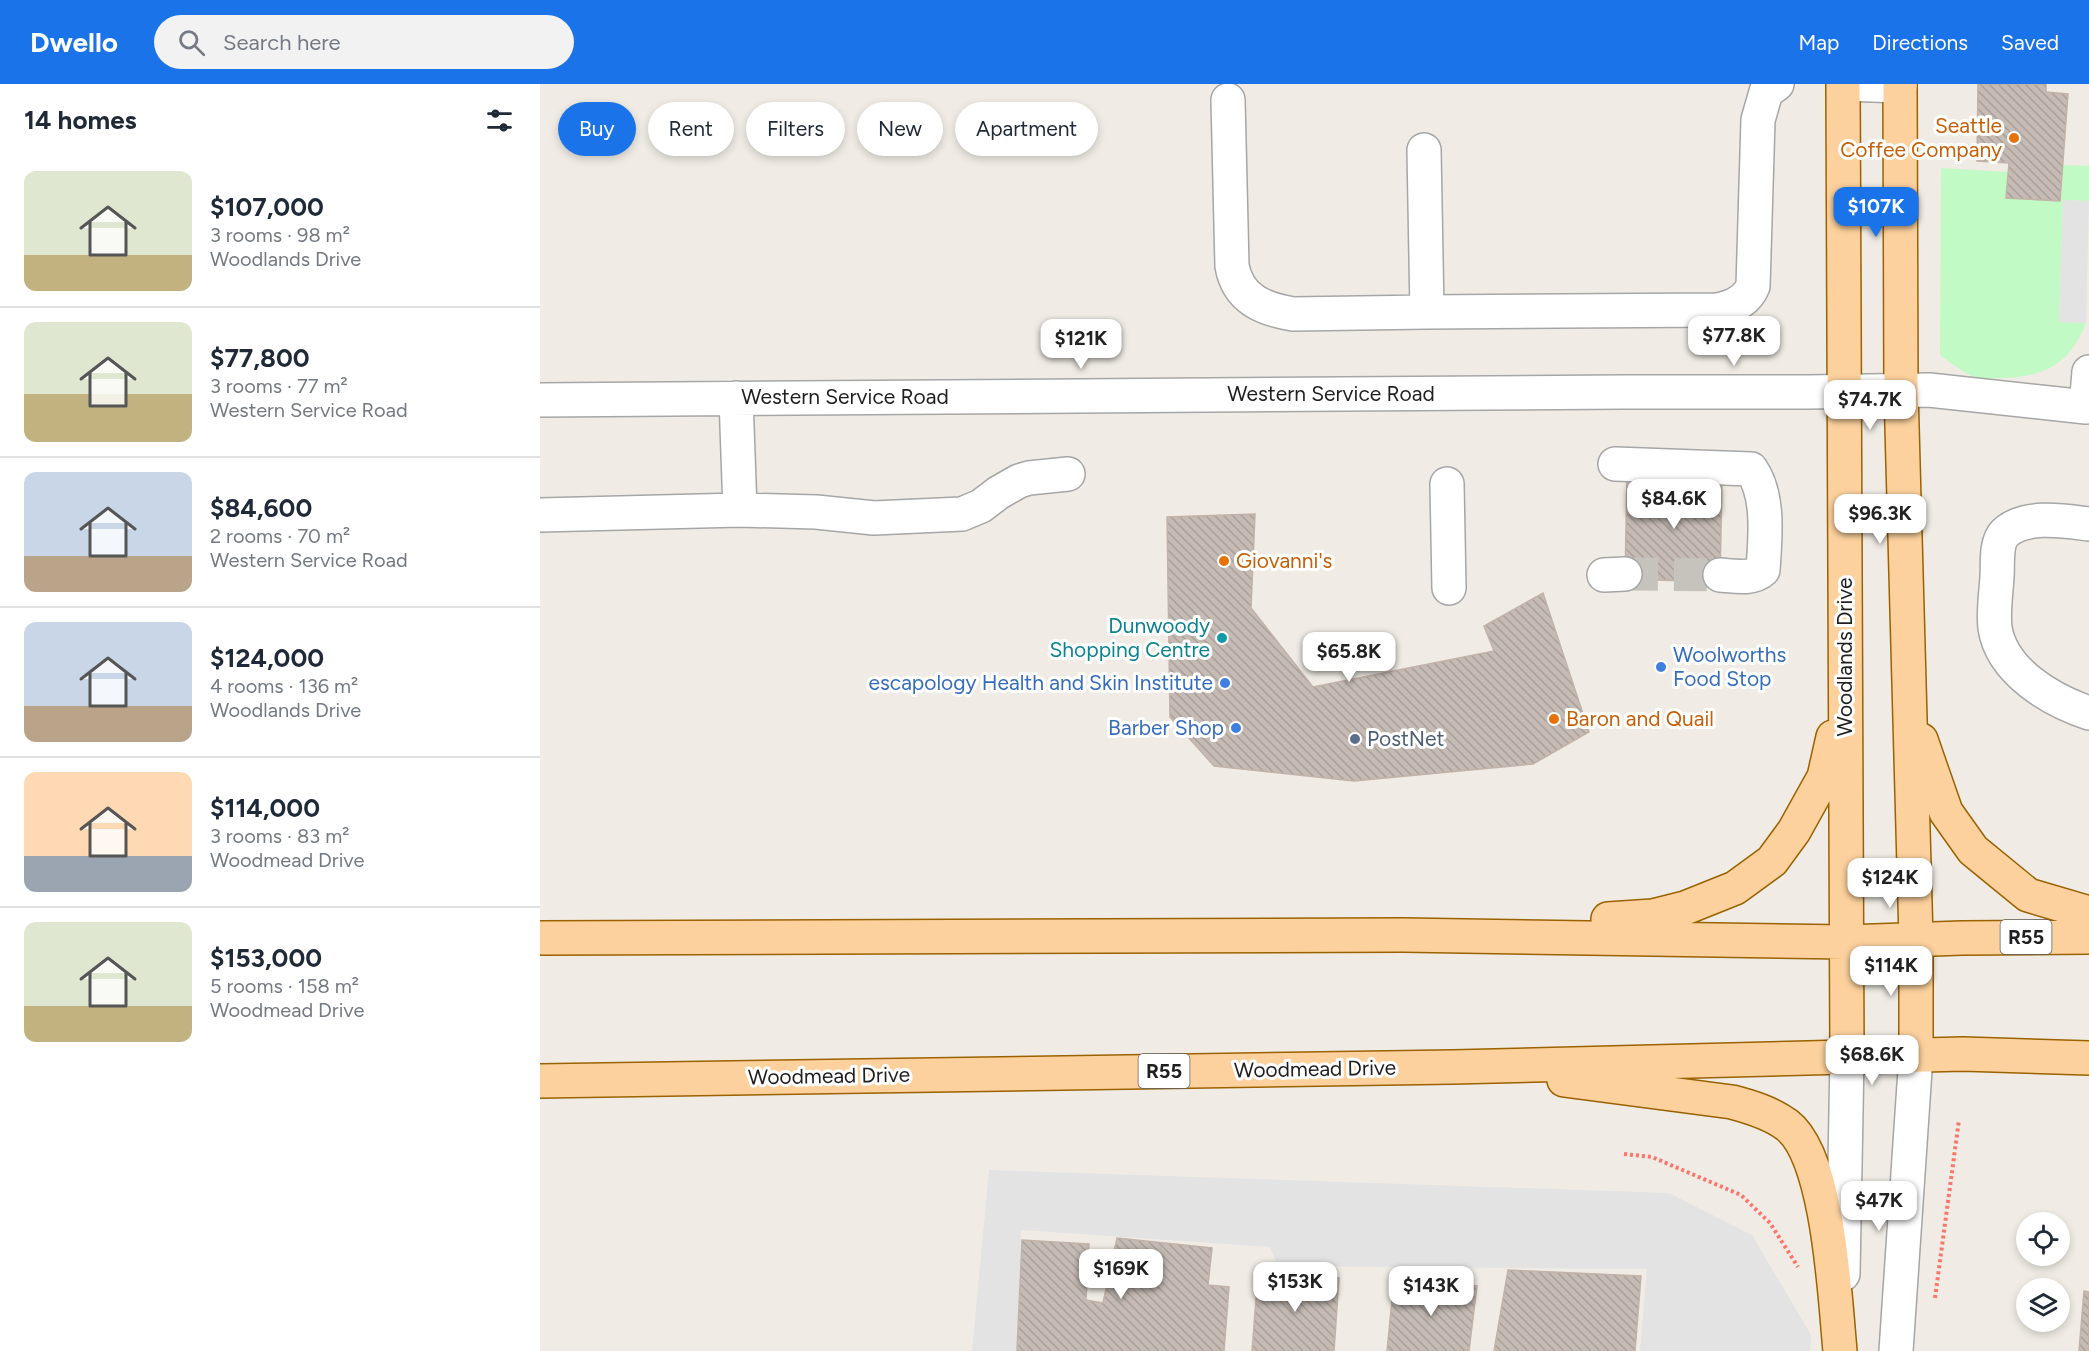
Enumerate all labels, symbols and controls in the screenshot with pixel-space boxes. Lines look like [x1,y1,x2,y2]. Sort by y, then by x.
search box [154,15,574,69]
text: Dwello [30,25,118,59]
icon: search [175,26,208,59]
text: Search here [223,29,341,56]
text: Map [1798,30,1839,55]
text: Directions [1872,30,1968,55]
text: Saved [2001,30,2059,55]
chip: Buy [558,102,636,156]
chip: Rent [648,102,734,156]
chip: Filters [746,102,845,156]
chip: New [857,102,943,156]
chip: Apartment [955,102,1098,156]
text: 14 homes [24,104,137,136]
icon: filters [483,104,516,137]
place label: Seattle Coffee Company [1840,113,2002,162]
marker: Seattle Coffee Company [2007,131,2021,145]
pin: $107K [1834,187,1918,238]
text: $107,000 [210,191,324,223]
text: $107K [1848,194,1904,218]
icon: home [72,195,144,267]
text: 3 rooms · 98 m² [210,223,350,247]
text: Woodlands Drive [210,247,361,271]
pin: $77.8K [1685,316,1783,367]
pin: $121K [1039,319,1123,370]
text: $77.8K [1702,323,1766,347]
text: $121K [1055,326,1107,350]
text: $77,800 [210,342,310,374]
icon: home [72,346,144,418]
text: 3 rooms · 77 m² [210,374,348,398]
pin: $74.7K [1821,380,1919,431]
street label: Western Service Road [1227,381,1435,406]
street label: Western Service Road [741,384,949,409]
text: $74.7K [1838,387,1902,411]
text: Western Service Road [210,398,408,422]
pin: $84.6K [1625,479,1723,530]
text: $84.6K [1641,486,1707,510]
text: $84,600 [210,492,312,524]
pin: $96.3K [1831,494,1929,545]
icon: home [72,496,144,568]
text: $96.3K [1848,501,1912,525]
text: 2 rooms · 70 m² [210,524,350,548]
text: Western Service Road [210,548,408,572]
place label: Giovanni's [1236,548,1332,573]
marker: Giovanni's [1217,554,1231,568]
street label: Woodlands Drive [1832,578,1857,736]
place label: Dunwoody Shopping Centre [1049,613,1210,662]
marker: Dunwoody Shopping Centre [1215,631,1229,645]
pin: $65.8K [1300,632,1398,683]
text: $65.8K [1317,639,1381,663]
text: $124,000 [210,642,324,674]
place label: Woolworths Food Stop [1673,642,1786,691]
icon: home [72,646,144,718]
marker: Woolworths Food Stop [1654,660,1668,674]
place label: escapology Health and Skin Institute [869,670,1213,695]
text: 4 rooms · 136 m² [210,674,358,698]
marker: escapology Health and Skin Institute [1218,676,1232,690]
text: Woodlands Drive [210,698,361,722]
place label: Baron and Quail [1566,706,1714,731]
marker: Baron and Quail [1547,712,1561,726]
place label: Barber Shop [1108,715,1224,740]
marker: Barber Shop [1229,721,1243,735]
place label: PostNet [1367,726,1445,751]
marker: PostNet [1348,732,1362,746]
text: $114,000 [210,792,320,824]
icon: home [72,796,144,868]
text: 3 rooms · 83 m² [210,824,349,848]
text: Woodmead Drive [210,848,364,872]
pin: $124K [1848,858,1932,909]
text: $124K [1861,865,1919,889]
road number: R55 [2000,920,2052,954]
text: $153,000 [210,942,322,974]
icon: home [72,946,144,1018]
pin: $114K [1849,946,1933,997]
text: $114K [1864,953,1918,977]
text: 5 rooms · 158 m² [210,974,359,998]
text: Woodmead Drive [210,998,364,1022]
pin: $68.6K [1823,1035,1921,1086]
text: $68.6K [1840,1042,1904,1066]
road number: R55 [1138,1054,1190,1088]
street label: Woodmead Drive [1234,1055,1396,1082]
street label: Woodmead Drive [748,1062,910,1089]
pin: $47K [1843,1181,1915,1232]
text: $47K [1855,1188,1903,1212]
map controls [2016,1212,2070,1332]
button: locate [2016,1212,2070,1266]
pin: $169K [1079,1249,1163,1300]
text: $169K [1093,1256,1149,1280]
pin: $153K [1253,1262,1337,1313]
pin: $143K [1389,1266,1473,1317]
text: $153K [1267,1269,1323,1293]
text: $143K [1403,1273,1459,1297]
button: layers [2016,1278,2070,1332]

